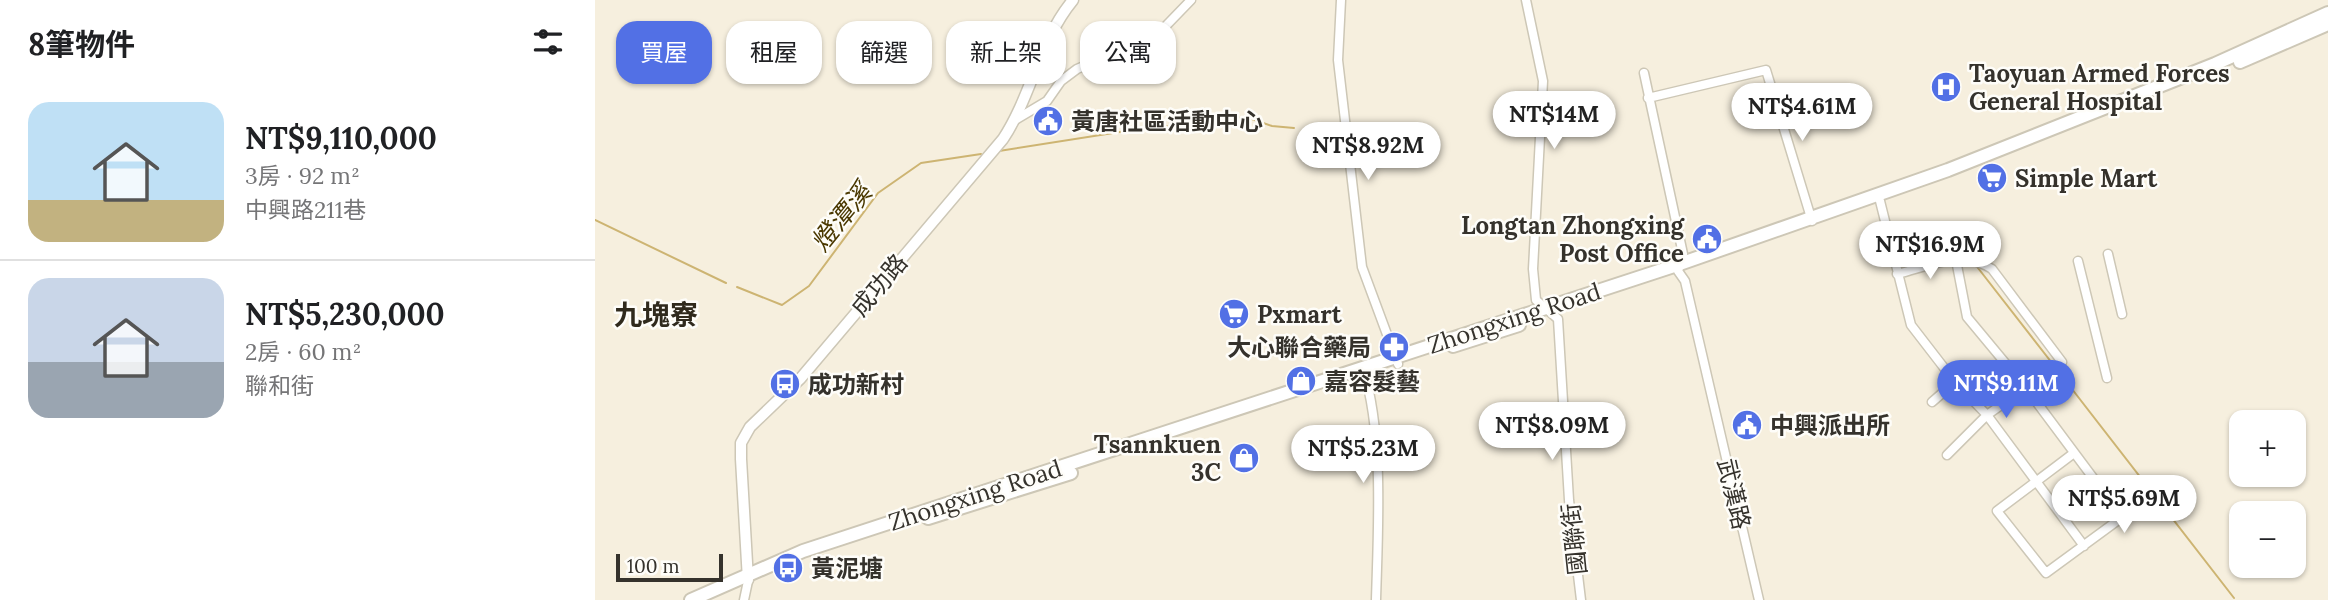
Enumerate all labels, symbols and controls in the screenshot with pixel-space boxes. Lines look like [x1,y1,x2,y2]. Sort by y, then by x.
chip: 買屋 [616,21,712,84]
chip: 租屋 [726,21,822,84]
chip: 篩選 [836,21,932,84]
chip: 新上架 [946,21,1066,84]
chip: 公寓 [1080,21,1176,84]
icon: filters [529,23,567,61]
text: 8筆物件 [28,25,135,63]
place label: Taoyuan Armed Forces General Hospital [1969,58,2230,117]
hospital icon: Taoyuan Armed Forces General Hospital [1929,70,1963,104]
pin: NT$4.61M [1730,83,1874,143]
text: NT$4.61M [1747,91,1857,120]
pin: NT$14M [1497,92,1611,151]
text: NT$14M [1509,99,1599,128]
public building icon: 黃唐社區活動中心 [1031,104,1065,138]
place label: 黃唐社區活動中心 [1071,106,1263,137]
text: NT$9,110,000 [245,119,437,157]
pin: NT$8.92M [1296,122,1440,182]
icon: home [84,130,168,214]
text: NT$8.92M [1312,130,1424,159]
text: 3房 · 92 m² [245,161,360,190]
supermarket icon: Simple Mart [1975,161,2009,195]
place label: Simple Mart [2015,163,2158,194]
water label: 燈潭溪 [804,173,881,258]
text: 中興路211巷 [245,195,366,224]
place label: Longtan Zhongxing Post Office [1461,210,1686,269]
public building icon: Longtan Zhongxing Post Office [1690,222,1724,256]
pin: NT$16.9M [1858,222,2002,281]
text: NT$16.9M [1875,229,1985,258]
street label: 成功路 [844,247,914,323]
street label: Zhongxing Road [1424,275,1604,361]
text: NT$5,230,000 [245,295,445,333]
district label: 九塊寮 [614,297,698,333]
supermarket icon: Pxmart [1217,297,1251,331]
place label: Pxmart [1257,299,1343,330]
icon: home [84,306,168,390]
pharmacy icon: 大心聯合藥局 [1377,330,1411,364]
place label: 大心聯合藥局 [1227,332,1371,363]
text: 2房 · 60 m² [245,337,361,366]
pin: NT$9.11M [1934,360,2078,420]
shop icon: 嘉容髮藝 [1284,364,1318,398]
place label: 嘉容髮藝 [1324,366,1420,397]
bus stop icon: 成功新村 [768,367,802,401]
text: NT$9.11M [1953,368,2059,397]
place label: 成功新村 [808,369,904,400]
text: 聯和街 [245,371,314,400]
pin: NT$8.09M [1480,402,1624,462]
public building icon: 中興派出所 [1730,408,1764,442]
text: NT$8.09M [1495,410,1609,439]
place label: 中興派出所 [1770,410,1890,441]
map controls [2229,410,2306,578]
button: + [2229,410,2306,487]
pin: NT$5.23M [1291,426,1435,485]
place label: Tsannkuen 3C [1094,429,1221,488]
text: NT$5.23M [1307,433,1419,462]
shop icon: Tsannkuen 3C [1227,441,1261,475]
street label: Zhongxing Road [885,452,1065,538]
street label: 武漢路 [1711,455,1757,533]
pin: NT$5.69M [2052,476,2196,535]
text: NT$5.69M [2068,483,2180,512]
button: − [2229,501,2306,578]
street label: 國聯街 [1555,502,1593,576]
scale bar [616,551,723,583]
bus stop icon: 黃泥塘 [771,551,805,585]
place label: 黃泥塘 [811,553,883,584]
text: 100 m [627,554,680,578]

